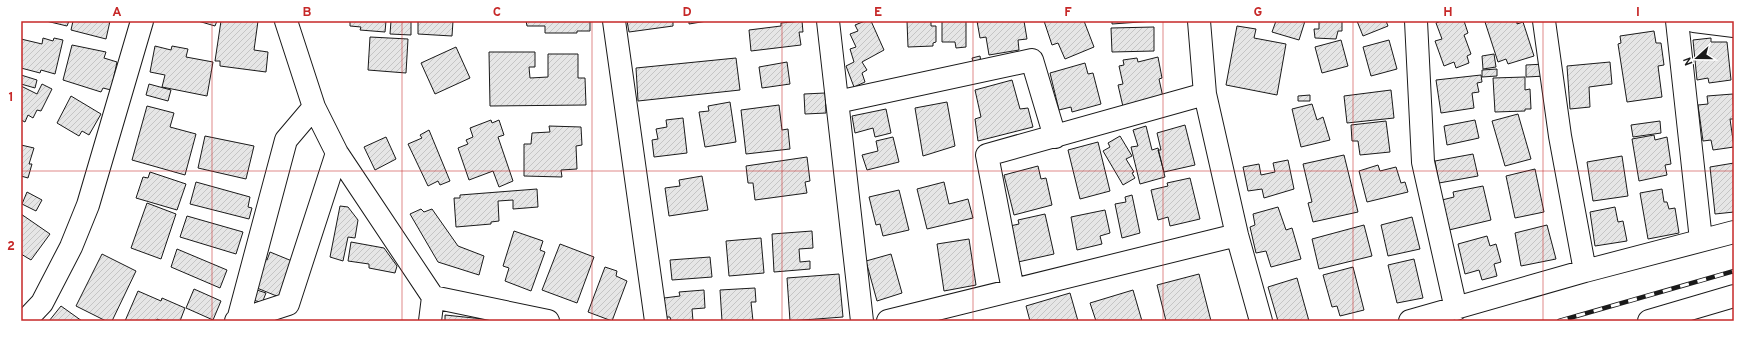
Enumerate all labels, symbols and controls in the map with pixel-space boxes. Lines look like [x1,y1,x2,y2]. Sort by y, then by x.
text: A [112,5,122,21]
text: B [303,5,312,21]
text: C [493,5,501,21]
text: D [682,5,692,21]
text: E [874,5,882,21]
text: F [1064,5,1072,21]
text: G [1254,5,1263,21]
text: H [1443,5,1453,21]
text: I [1636,5,1640,21]
north arrow [1677,38,1717,78]
text: N [1681,55,1697,67]
text: 1 [8,90,14,106]
text: 2 [7,239,15,255]

